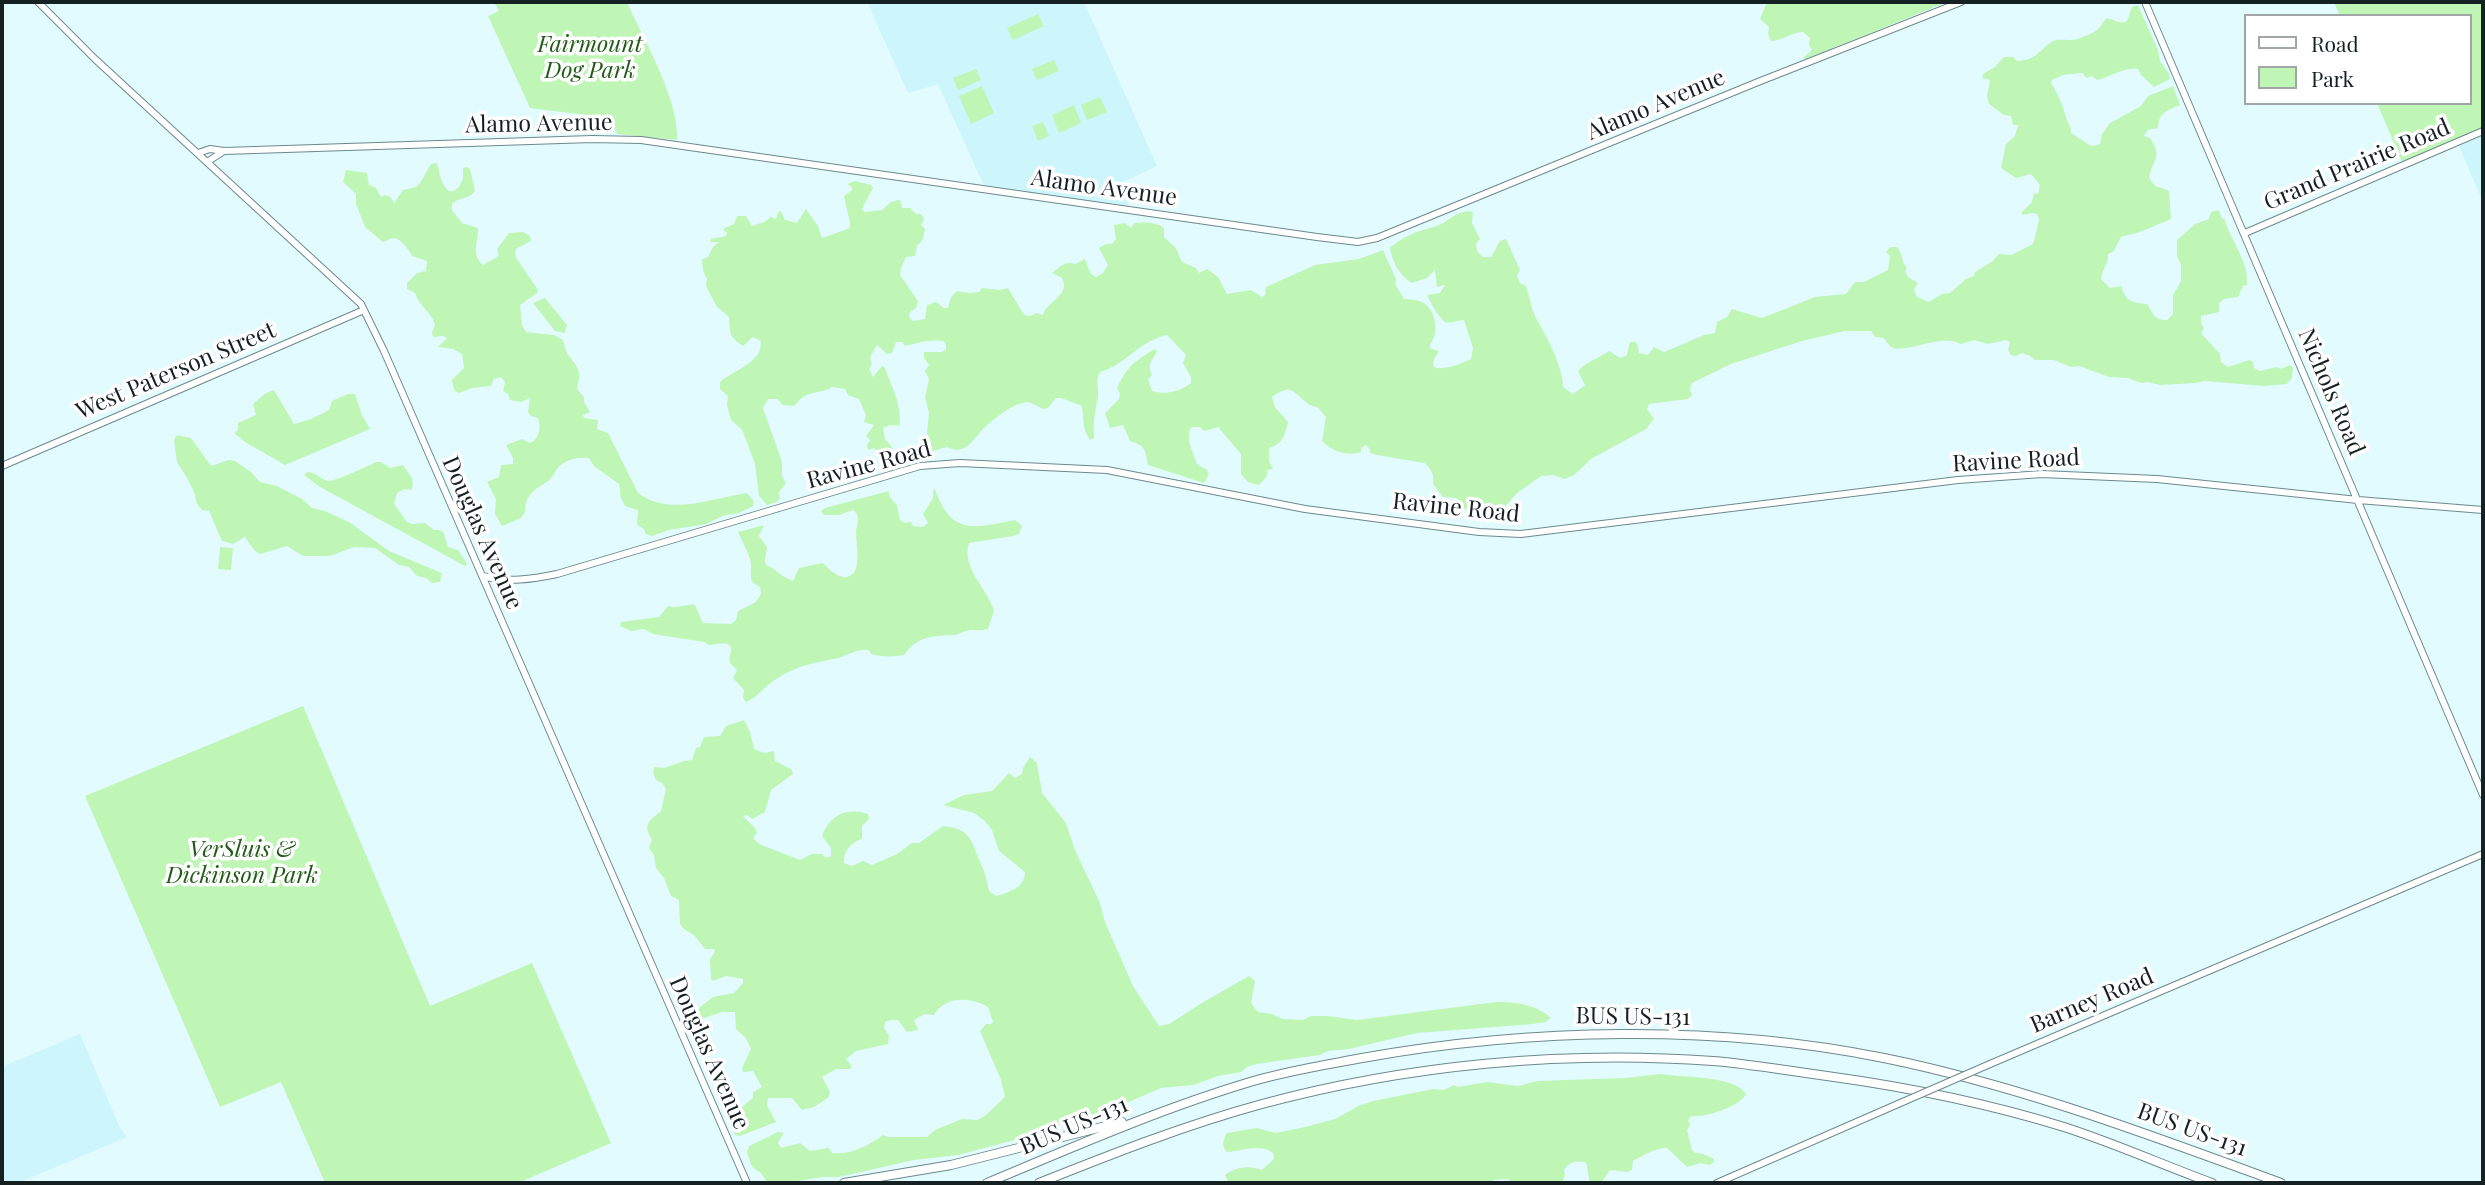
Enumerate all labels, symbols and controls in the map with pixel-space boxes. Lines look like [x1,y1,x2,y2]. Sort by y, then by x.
legend [2244,14,2471,105]
text: Road [2311,29,2359,57]
park label: Fairmount Dog Park [538,31,642,85]
street label: Alamo Avenue [1583,64,1729,146]
text: Park [2311,64,2354,92]
street label: Alamo Avenue [465,109,613,139]
street label: Grand Prairie Road [2260,113,2454,217]
street label: Alamo Avenue [1029,164,1179,212]
street label: West Paterson Street [72,317,280,425]
street label: Nichols Road [2292,325,2370,459]
street label: Ravine Road [804,435,934,495]
street label: Ravine Road [1952,444,2080,478]
street label: Douglas Avenue [436,452,528,614]
street label: Ravine Road [1391,488,1521,528]
park label: VerSluis & Dickinson Park [166,836,318,890]
street label: Barney Road [2026,963,2158,1039]
street label: Douglas Avenue [663,972,755,1134]
street label: BUS US-131 [1575,1002,1691,1032]
street label: BUS US-131 [1016,1091,1132,1161]
street label: BUS US-131 [2133,1097,2251,1163]

